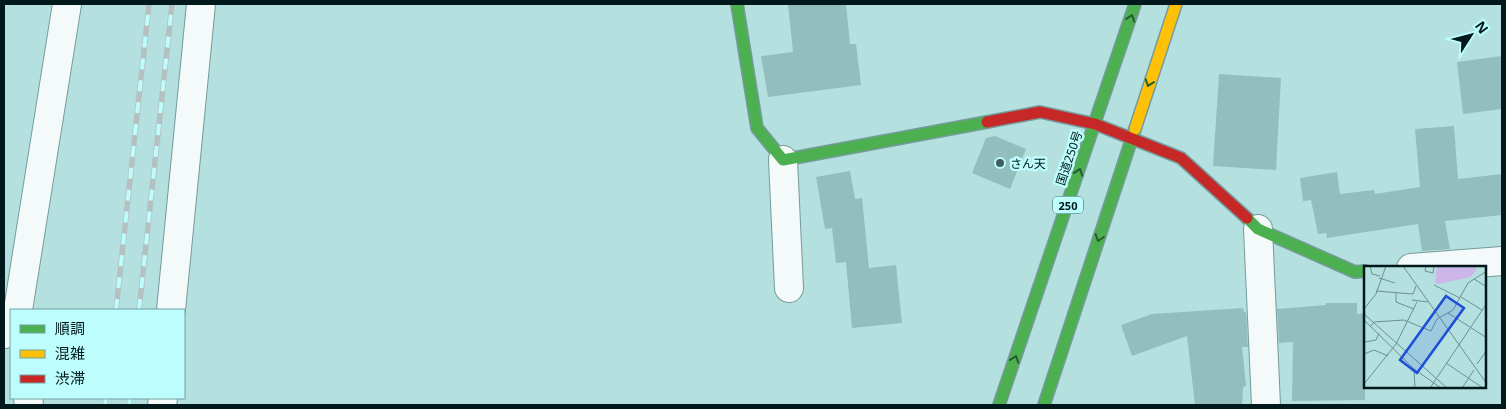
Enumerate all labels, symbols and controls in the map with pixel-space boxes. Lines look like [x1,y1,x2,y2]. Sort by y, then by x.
north arrow [1446,10,1496,60]
one-way arrow [1125,15,1135,23]
text: N [1471,17,1493,37]
one-way arrow [1145,78,1155,87]
street label: 国道250号 [1052,128,1086,188]
place label: さん天 [1010,155,1046,172]
marker: さん天 [994,157,1006,169]
one-way arrow [1073,169,1083,177]
road number: 250 [1053,196,1083,214]
one-way arrow [1094,233,1104,241]
inset map [1364,266,1486,389]
legend [10,309,185,399]
text: 順調 [55,318,85,338]
text: 混雑 [55,343,85,363]
one-way arrow [1009,355,1019,364]
text: 渋滞 [55,368,85,388]

